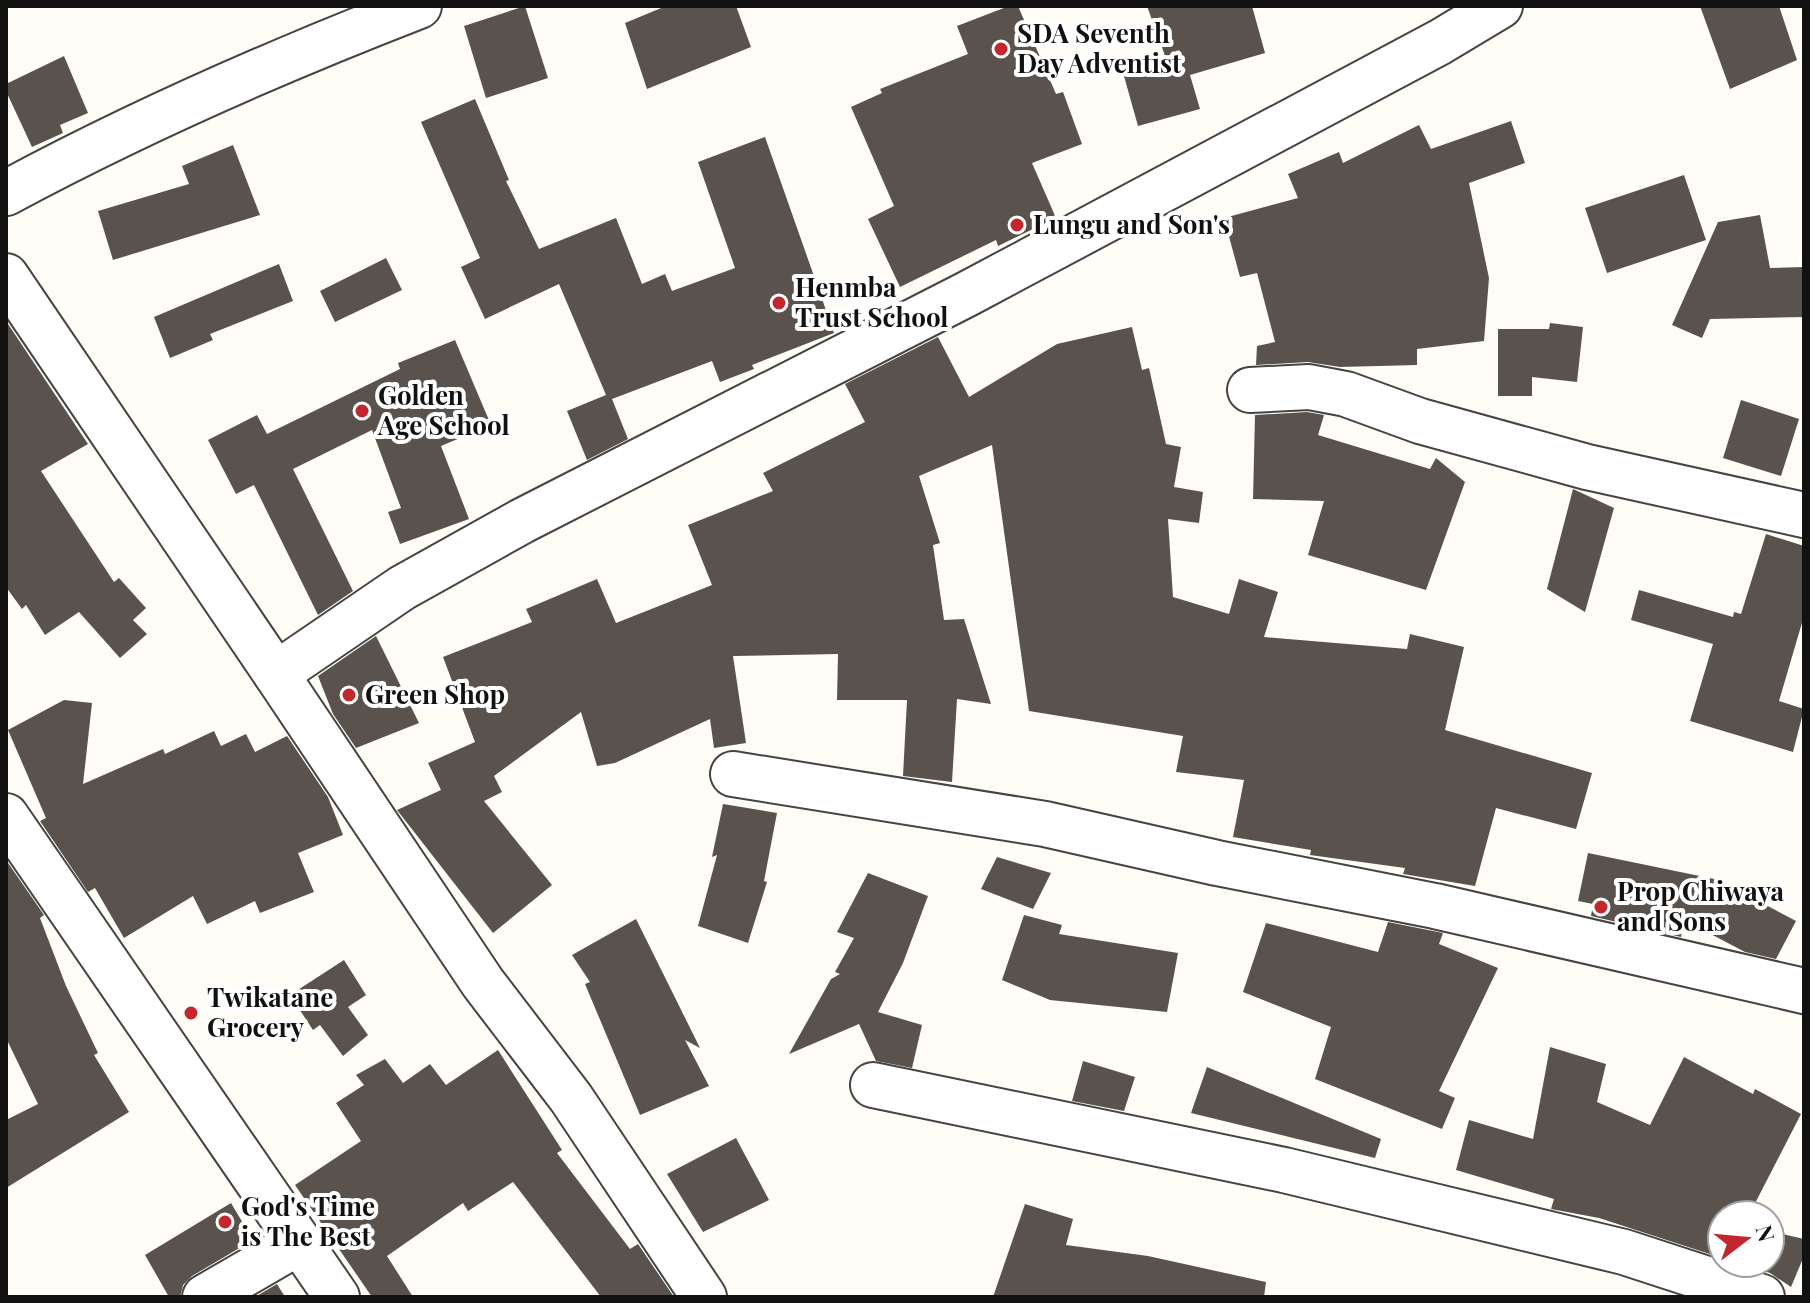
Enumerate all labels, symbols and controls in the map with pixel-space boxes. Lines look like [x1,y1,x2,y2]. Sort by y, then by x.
place label: SDA Seventh Day Adventist [1017,15,1182,80]
marker: SDA Seventh Day Adventist [992,40,1010,58]
place label: Lungu and Son's [1033,206,1230,241]
marker: Lungu and Son's [1008,216,1026,234]
place label: Henmba Trust School [795,269,948,334]
marker: Henmba Trust School [770,294,788,312]
place label: Golden Age School [377,377,510,442]
marker: Golden Age School [353,402,371,420]
place label: Green Shop [365,676,505,711]
marker: Green Shop [340,686,358,704]
place label: Prop Chiwaya and Sons [1617,873,1785,938]
marker: Prop Chiwaya and Sons [1592,898,1610,916]
place label: Twikatane Grocery [207,979,333,1044]
marker: Twikatane Grocery [182,1004,200,1022]
place label: God's Time is The Best [241,1188,375,1253]
north arrow [1706,1199,1786,1279]
marker: God's Time is The Best [216,1213,234,1231]
text: N [1750,1221,1783,1245]

